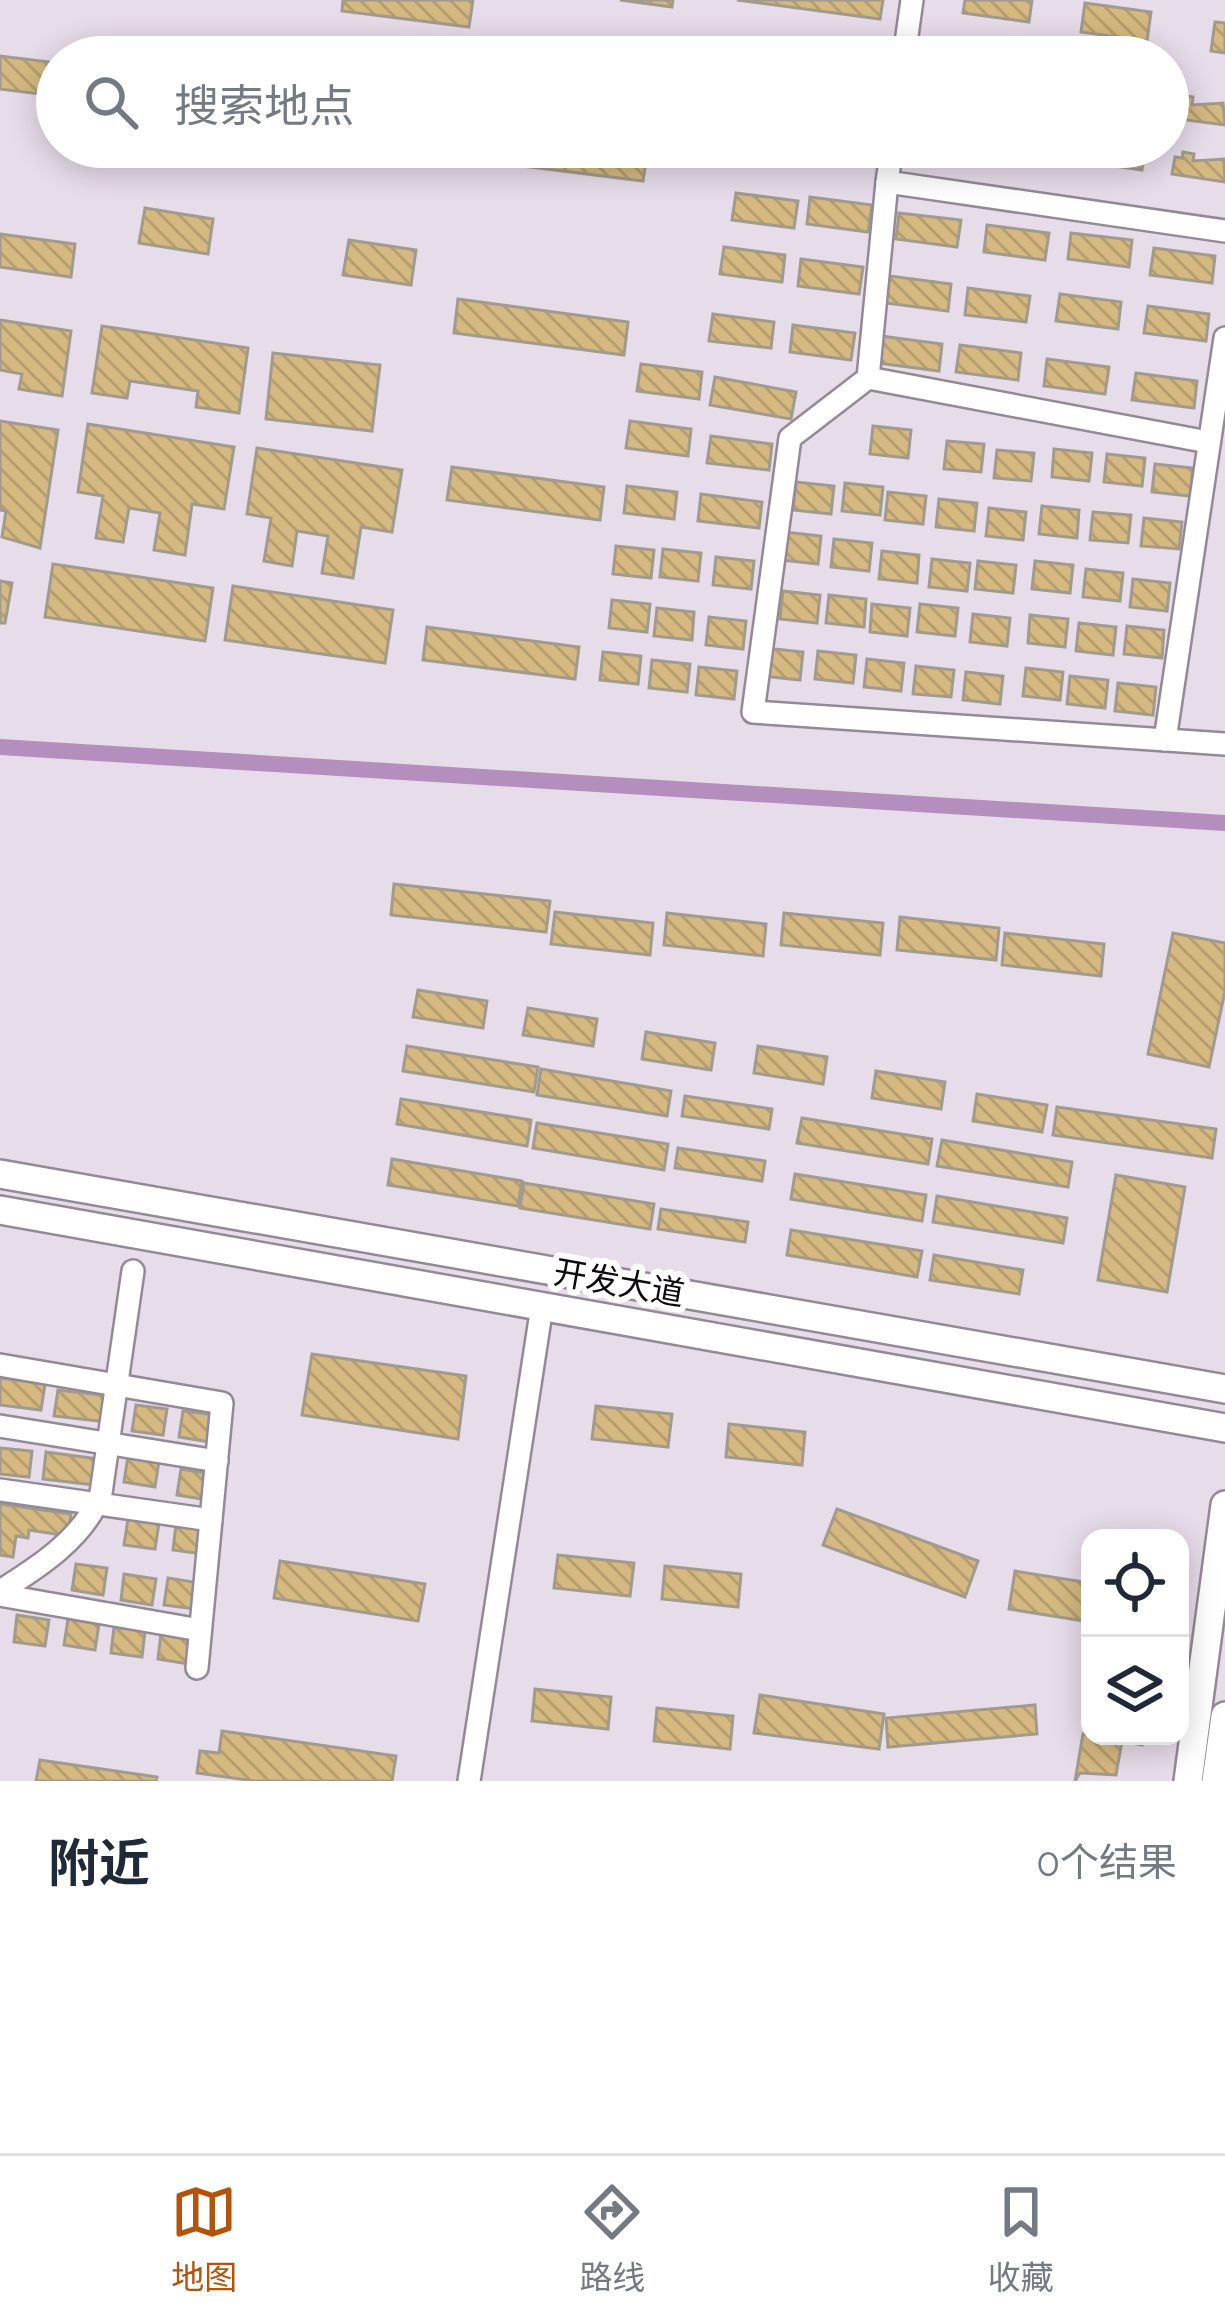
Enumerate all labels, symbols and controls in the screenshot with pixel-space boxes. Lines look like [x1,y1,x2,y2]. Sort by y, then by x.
search box [36,36,1189,168]
icon: search [78,69,144,135]
text: 搜索地点 [174,80,354,133]
street label: 开发大道 [551,1252,687,1314]
map controls [1081,1529,1189,1745]
button: locate [1081,1529,1189,1637]
button: layers [1081,1637,1189,1745]
text: 附近 [48,1833,150,1893]
text: 0个结果 [1036,1839,1177,1885]
tab: 地图 [171,2179,237,2299]
tab: 路线 [579,2179,645,2299]
tab: 收藏 [988,2179,1054,2299]

